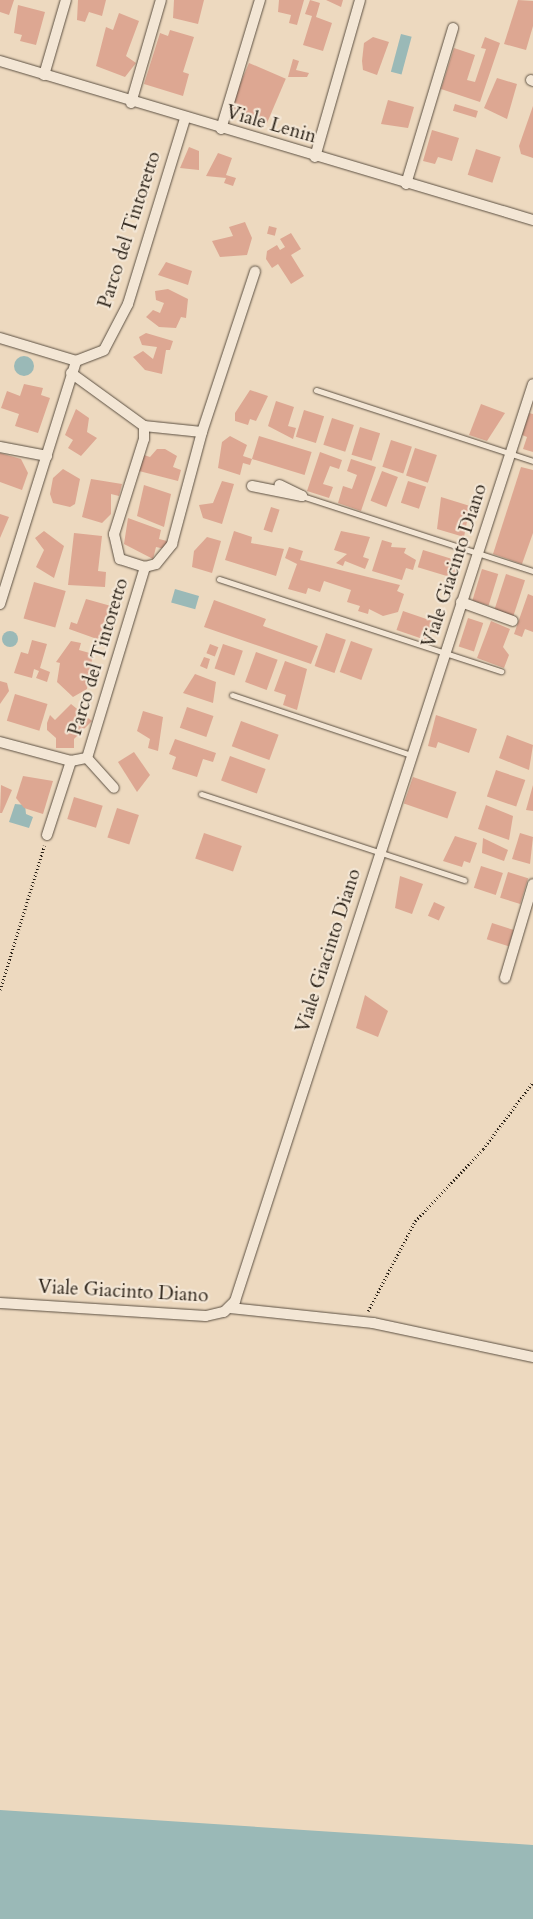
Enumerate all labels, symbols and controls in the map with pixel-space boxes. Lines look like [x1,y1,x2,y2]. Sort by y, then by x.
street label: Viale Lenin [223,101,319,149]
street label: Parco del Tintoretto [94,149,166,311]
street label: Viale Giacinto Diano [418,481,492,651]
street label: Parco del Tintoretto [64,576,134,738]
street label: Viale Giacinto Diano [292,866,366,1036]
street label: Viale Giacinto Diano [37,1276,209,1308]

